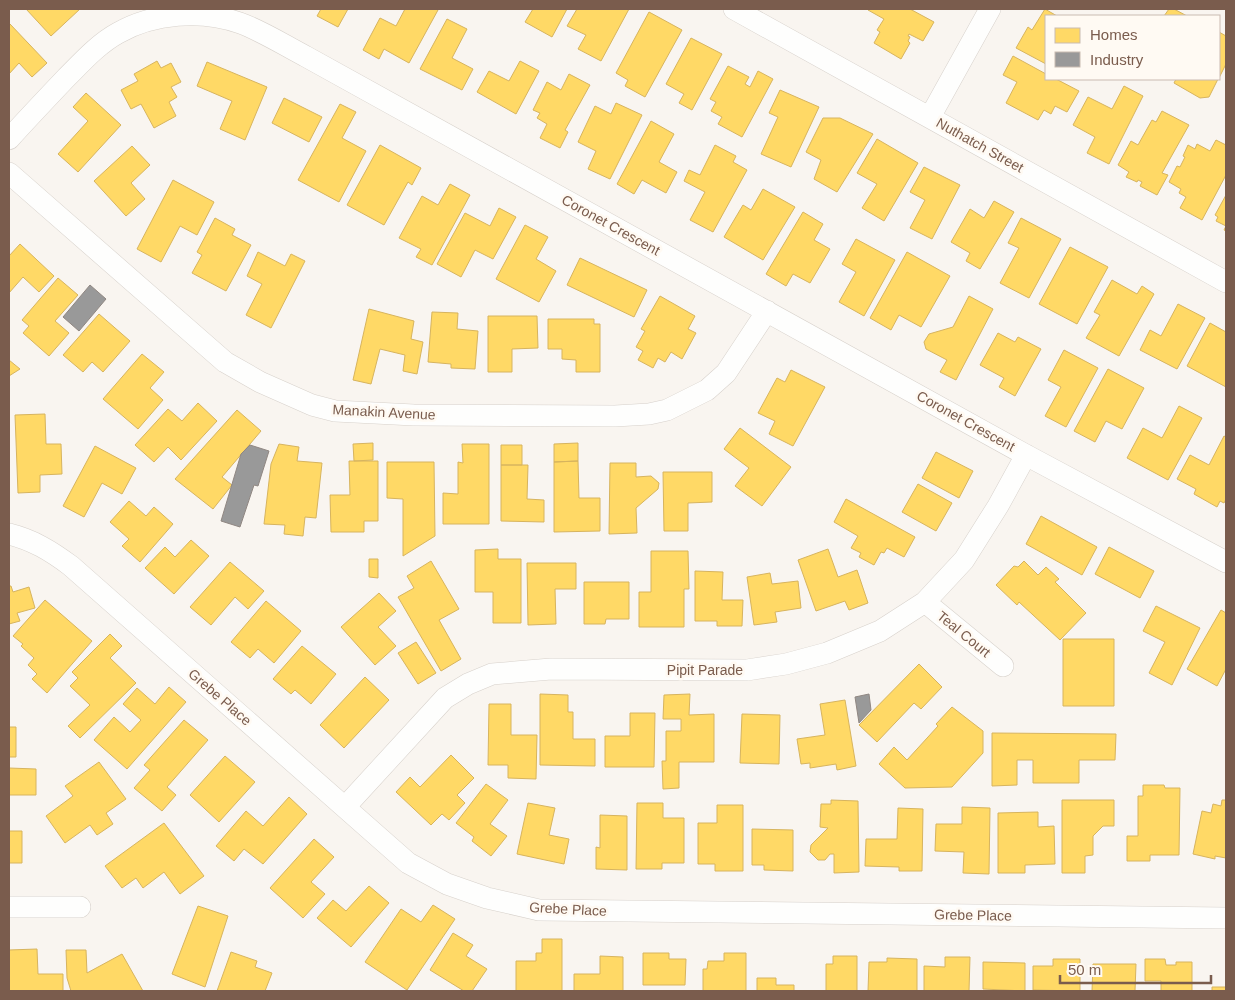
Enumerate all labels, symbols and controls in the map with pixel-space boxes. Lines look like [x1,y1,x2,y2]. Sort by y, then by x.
legend [1045,15,1220,80]
text: Homes [1090,26,1138,43]
text: Industry [1090,51,1144,68]
street label: Nuthatch Street [934,114,1027,176]
street label: Coronet Crescent [559,191,663,259]
street label: Coronet Crescent [914,387,1018,455]
street label: Manakin Avenue [332,401,436,423]
street label: Teal Court [934,608,994,660]
street label: Pipit Parade [667,662,743,678]
street label: Grebe Place [185,665,255,729]
street label: Grebe Place [529,899,607,919]
street label: Grebe Place [934,906,1012,924]
scale bar [1060,952,1211,984]
text: 50 m [1068,961,1101,978]

